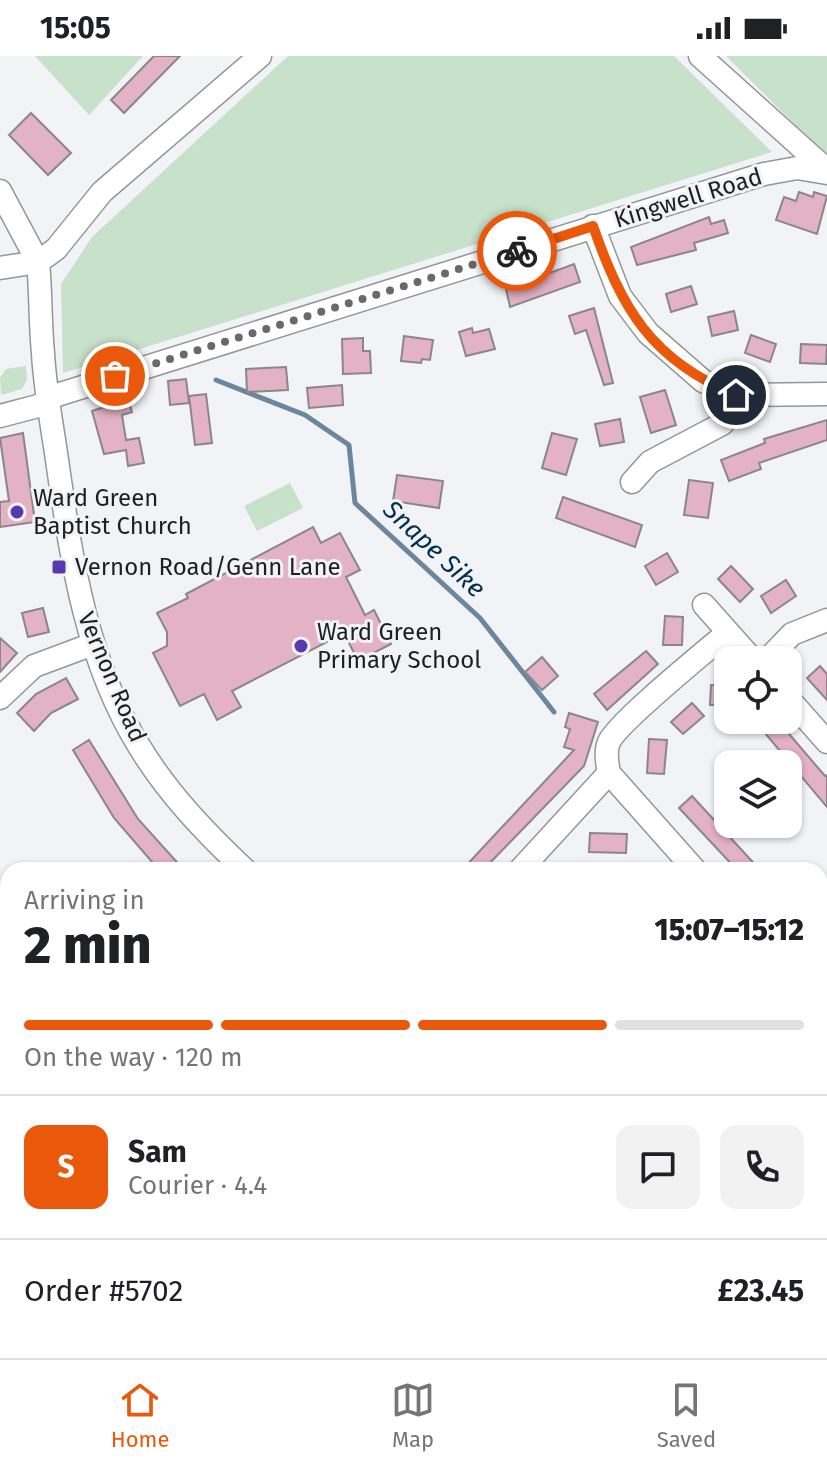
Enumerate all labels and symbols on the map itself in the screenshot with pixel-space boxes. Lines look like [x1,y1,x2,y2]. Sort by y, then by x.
street label: Kingwell Road [611,162,765,234]
courier [477,211,557,291]
pin [81,342,149,410]
pin [702,361,770,429]
place label: Ward Green Baptist Church [33,484,192,540]
water label: Snape Sike [376,493,491,604]
marker: Ward Green Baptist Church [8,503,26,521]
place label: Vernon Road/Genn Lane [75,553,341,581]
marker: Vernon Road/Genn Lane [50,558,68,576]
street label: Vernon Road [72,608,152,746]
place label: Ward Green Primary School [317,618,481,674]
marker: Ward Green Primary School [292,637,310,655]

